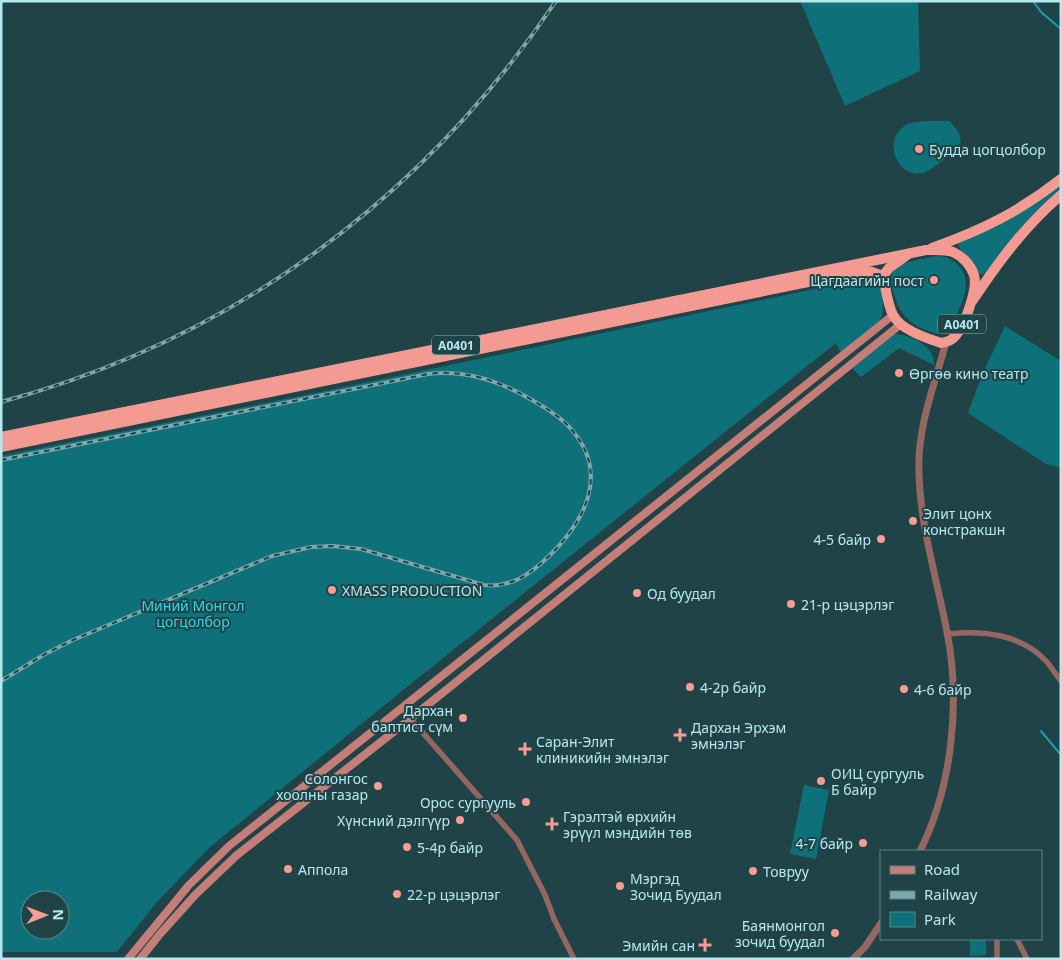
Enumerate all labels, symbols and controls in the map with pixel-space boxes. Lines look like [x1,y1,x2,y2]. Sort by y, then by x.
place label: Будда цогцолбор [929,140,1046,159]
marker: Будда цогцолбор [913,143,925,155]
place label: Цагдаагийн пост [810,271,924,290]
marker: Цагдаагийн пост [928,274,940,286]
road number: A0401 [938,314,986,334]
road number: A0401 [432,336,480,354]
place label: Өргөө кино театр [909,364,1029,383]
marker: Өргөө кино театр [893,367,905,379]
place label: Элит цонх констракшн [923,504,1005,539]
marker: Элит цонх констракшн [907,515,919,527]
place label: 4-5 байр [813,530,871,549]
marker: 4-5 байр [875,533,887,545]
place label: XMASS PRODUCTION [342,581,482,600]
marker: XMASS PRODUCTION [326,584,338,596]
place label: Од буудал [647,584,716,603]
marker: Од буудал [631,587,643,599]
place label: 21-р цэцэрлэг [801,595,894,614]
park label: Миний Монгол цогцолбор [141,596,245,631]
marker: 21-р цэцэрлэг [785,598,797,610]
place label: 4-2р байр [700,678,766,697]
place label: 4-6 байр [914,680,972,699]
marker: 4-2р байр [684,681,696,693]
marker: 4-6 байр [898,683,910,695]
place label: Дархан баптист сүм [371,701,453,736]
marker: Дархан баптист сүм [457,712,469,724]
place label: Дархан Эрхэм эмнэлэг [691,718,786,753]
marker: Дархан Эрхэм эмнэлэг [673,728,687,742]
place label: Саран-Элит клиникийн эмнэлэг [536,732,669,767]
marker: Саран-Элит клиникийн эмнэлэг [518,742,532,756]
place label: ОИЦ сургууль Б байр [831,764,924,799]
place label: Солонгос хоолны газар [276,769,368,804]
marker: ОИЦ сургууль Б байр [815,775,827,787]
marker: Солонгос хоолны газар [372,780,384,792]
place label: Орос сургууль [420,793,516,812]
marker: Орос сургууль [520,796,532,808]
place label: Гэрэлтэй өрхийн эрүүл мэндийн төв [563,807,692,842]
place label: Хүнсний дэлгүүр [337,811,450,830]
marker: Хүнсний дэлгүүр [454,814,466,826]
marker: Гэрэлтэй өрхийн эрүүл мэндийн төв [545,817,559,831]
place label: 4-7 байр [795,834,853,853]
marker: 4-7 байр [857,837,869,849]
place label: 5-4р байр [417,838,483,857]
marker: 5-4р байр [401,841,413,853]
legend [880,850,1042,940]
text: Road [924,859,960,879]
place label: Аппола [298,860,348,879]
place label: Товруу [763,862,810,881]
marker: Аппола [282,863,294,875]
marker: Товруу [747,865,759,877]
place label: Мэргэд Зочид Буудал [630,869,722,904]
marker: Мэргэд Зочид Буудал [614,880,626,892]
text: Railway [924,884,978,904]
place label: 22-р цэцэрлэг [407,885,500,904]
marker: 22-р цэцэрлэг [391,888,403,900]
north arrow [20,890,70,940]
text: N [49,909,68,921]
text: Park [924,909,956,929]
place label: Баянмонгол зочид буудал [735,916,825,951]
marker: Баянмонгол зочид буудал [829,927,841,939]
place label: Эмийн сан [622,936,695,955]
marker: Эмийн сан [699,939,711,951]

